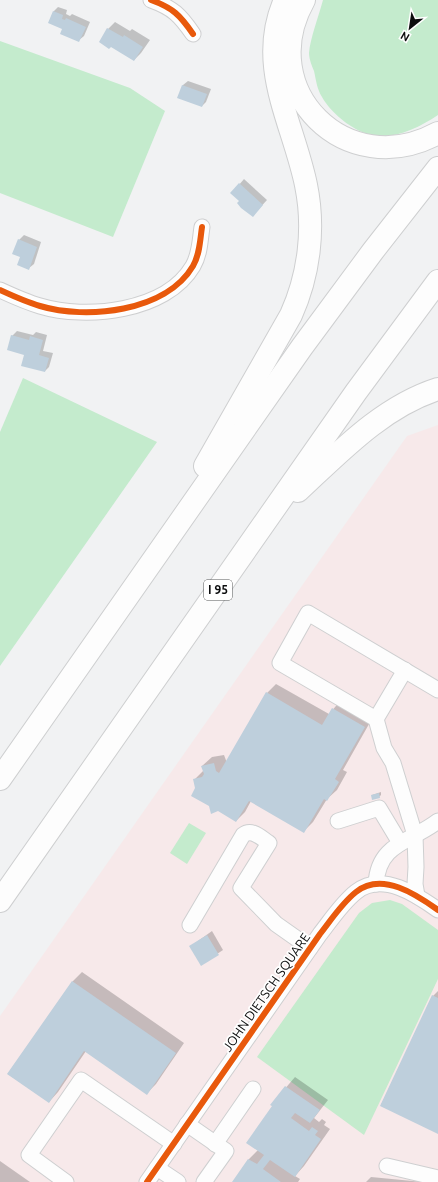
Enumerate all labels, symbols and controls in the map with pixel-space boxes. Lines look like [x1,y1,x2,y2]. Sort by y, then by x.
north arrow [390,8,430,48]
text: N [398,29,412,44]
road number: I 95 [204,580,232,600]
street label: JOHN DIETSCH SQUARE [220,930,313,1054]

